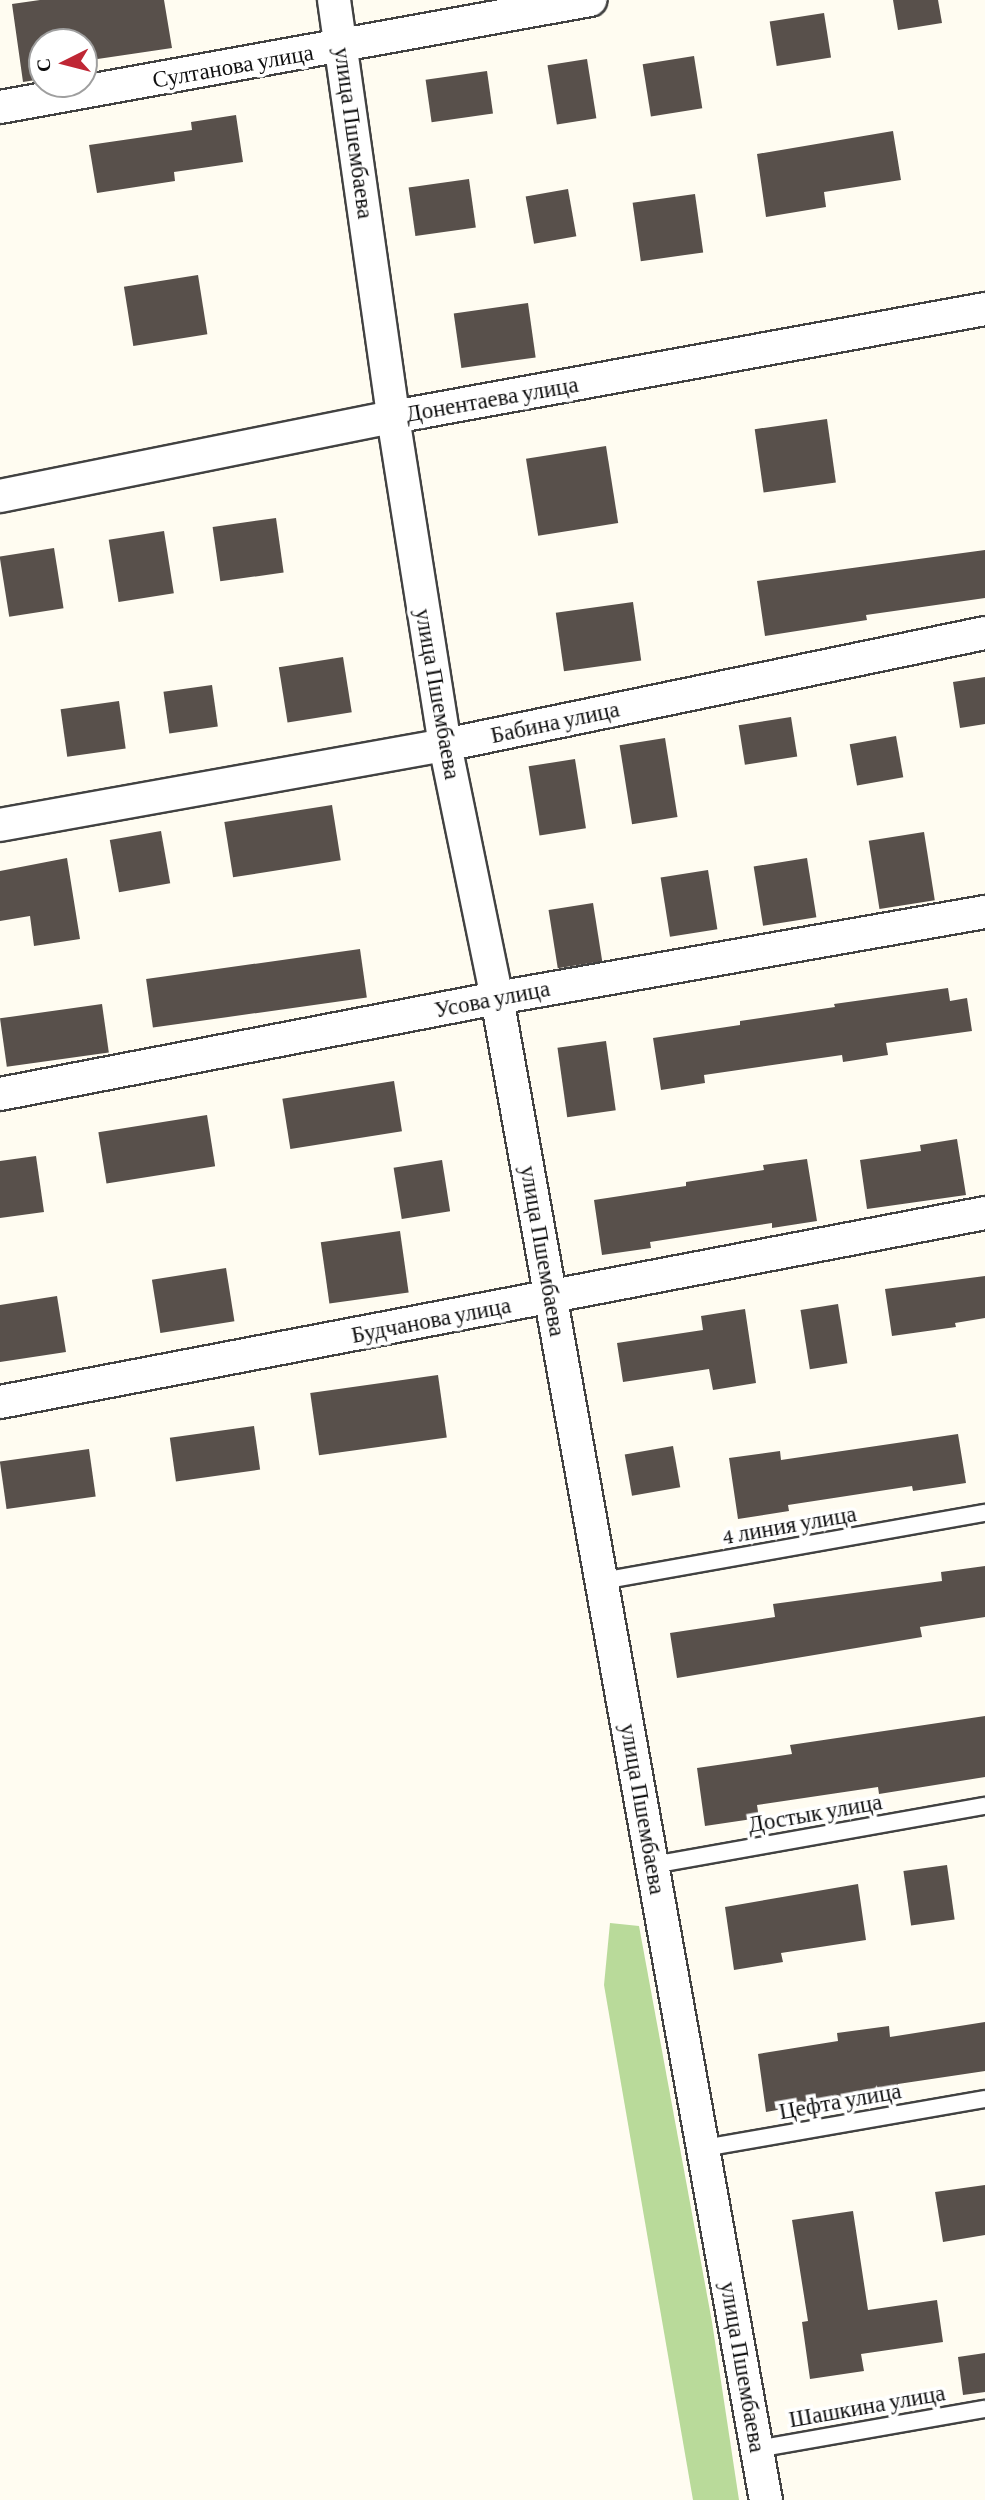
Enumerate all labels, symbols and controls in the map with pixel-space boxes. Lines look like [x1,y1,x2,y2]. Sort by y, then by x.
north arrow [28,28,98,98]
street label: Султанова улица [150,38,316,94]
street label: улица Пшембаева [328,45,380,221]
text: С [32,57,55,73]
street label: Донентаева улица [404,370,580,428]
street label: улица Пшембаева [409,606,467,782]
street label: Бабина улица [488,695,622,749]
street label: Усова улица [432,974,552,1024]
street label: улица Пшембаева [514,1163,572,1339]
street label: Будчанова улица [349,1291,513,1349]
street label: 4 линия улица [720,1500,858,1550]
street label: улица Пшембаева [614,1721,672,1897]
street label: Достык улица [746,1788,884,1838]
street label: Цефта улица [777,2077,903,2125]
street label: улица Пшембаева [714,2279,772,2455]
street label: Шашкина улица [787,2379,947,2433]

